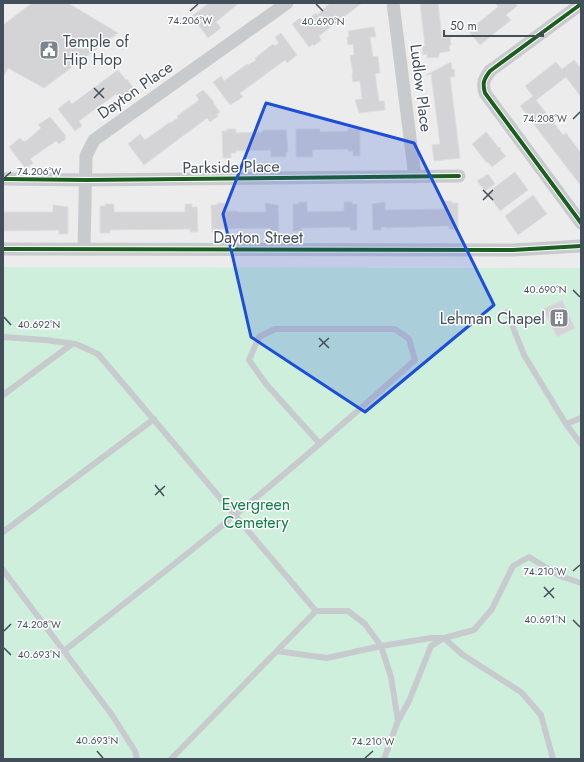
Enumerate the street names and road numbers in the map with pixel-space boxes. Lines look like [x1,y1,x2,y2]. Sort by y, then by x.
street label: Ludlow Place [404,43,438,133]
street label: Dayton Place [93,56,177,124]
street label: Parkside Place [182,155,280,179]
street label: Dayton Street [213,226,303,249]

